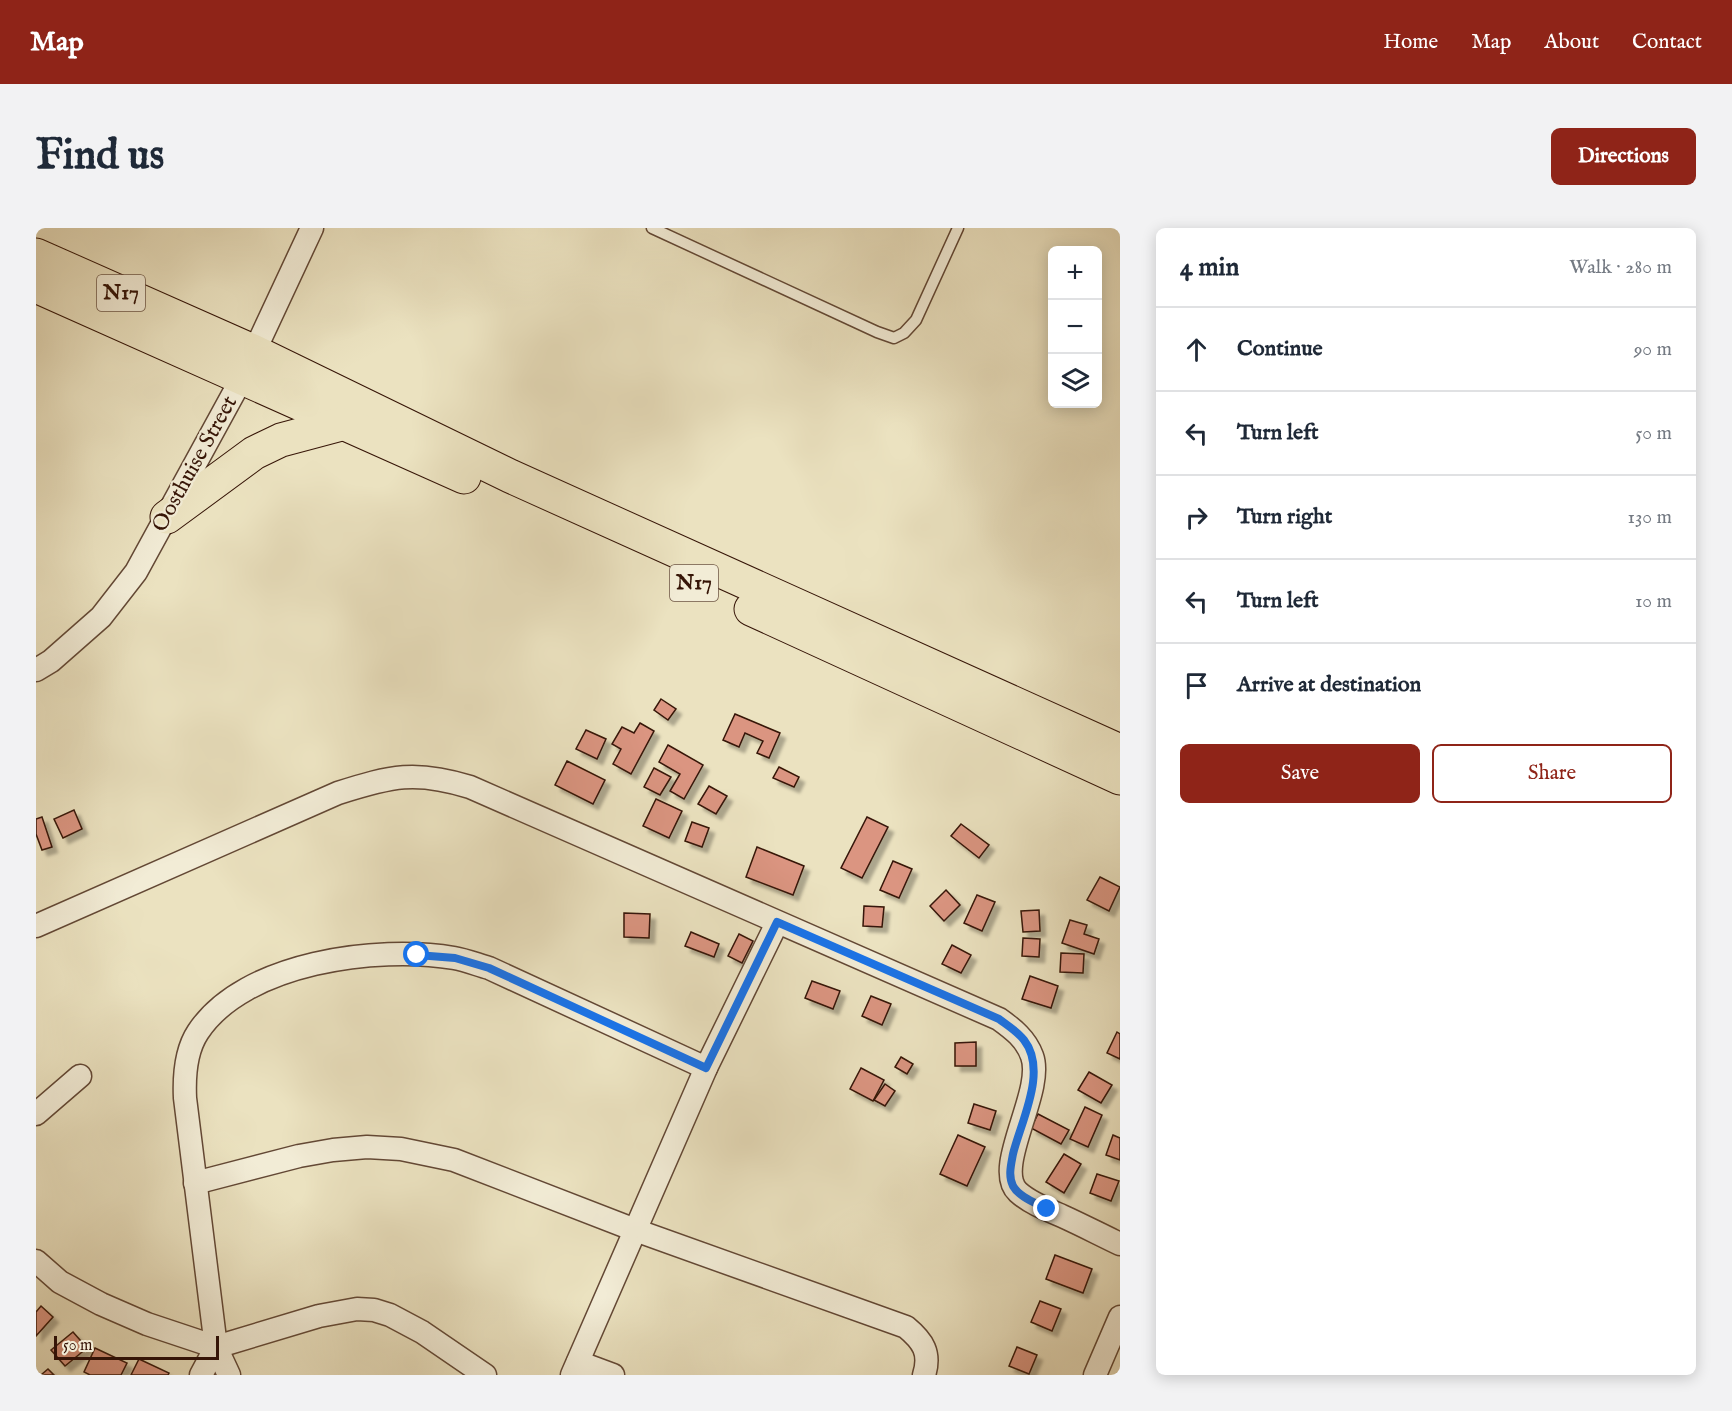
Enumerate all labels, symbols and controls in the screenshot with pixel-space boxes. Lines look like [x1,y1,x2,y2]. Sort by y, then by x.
text: Map [30,25,84,60]
text: Home [1383,29,1438,56]
text: Map [1471,29,1511,56]
text: About [1544,29,1599,56]
text: Contact [1632,29,1702,56]
button: Directions [1551,128,1696,185]
text: Find us [36,130,164,183]
map controls [1048,246,1102,408]
button: + [1048,246,1102,300]
text: 4 min [1180,251,1239,284]
text: Walk · 280 m [1569,255,1672,280]
road number: N17 [97,275,145,311]
button: − [1048,300,1102,354]
icon: ahead [1180,333,1213,366]
text: Continue [1237,335,1323,363]
text: 90 m [1634,337,1672,362]
button: layers [1048,354,1102,408]
street label: Oosthuise Street [146,391,244,537]
icon: left [1180,417,1213,450]
text: Turn left [1237,419,1319,447]
text: 50 m [1635,421,1672,446]
icon: right [1180,501,1213,534]
text: Turn right [1237,503,1332,531]
text: 130 m [1627,505,1672,530]
road number: N17 [670,565,718,601]
icon: left [1180,585,1213,618]
text: Turn left [1237,587,1319,615]
text: 10 m [1635,589,1672,614]
icon: arrive [1180,669,1213,702]
text: Arrive at destination [1237,671,1421,699]
button: Save [1180,744,1420,803]
button: Share [1432,744,1672,803]
route start [403,941,429,967]
route end [1033,1195,1059,1221]
scale bar [54,1333,219,1360]
text: 50 m [63,1336,92,1356]

